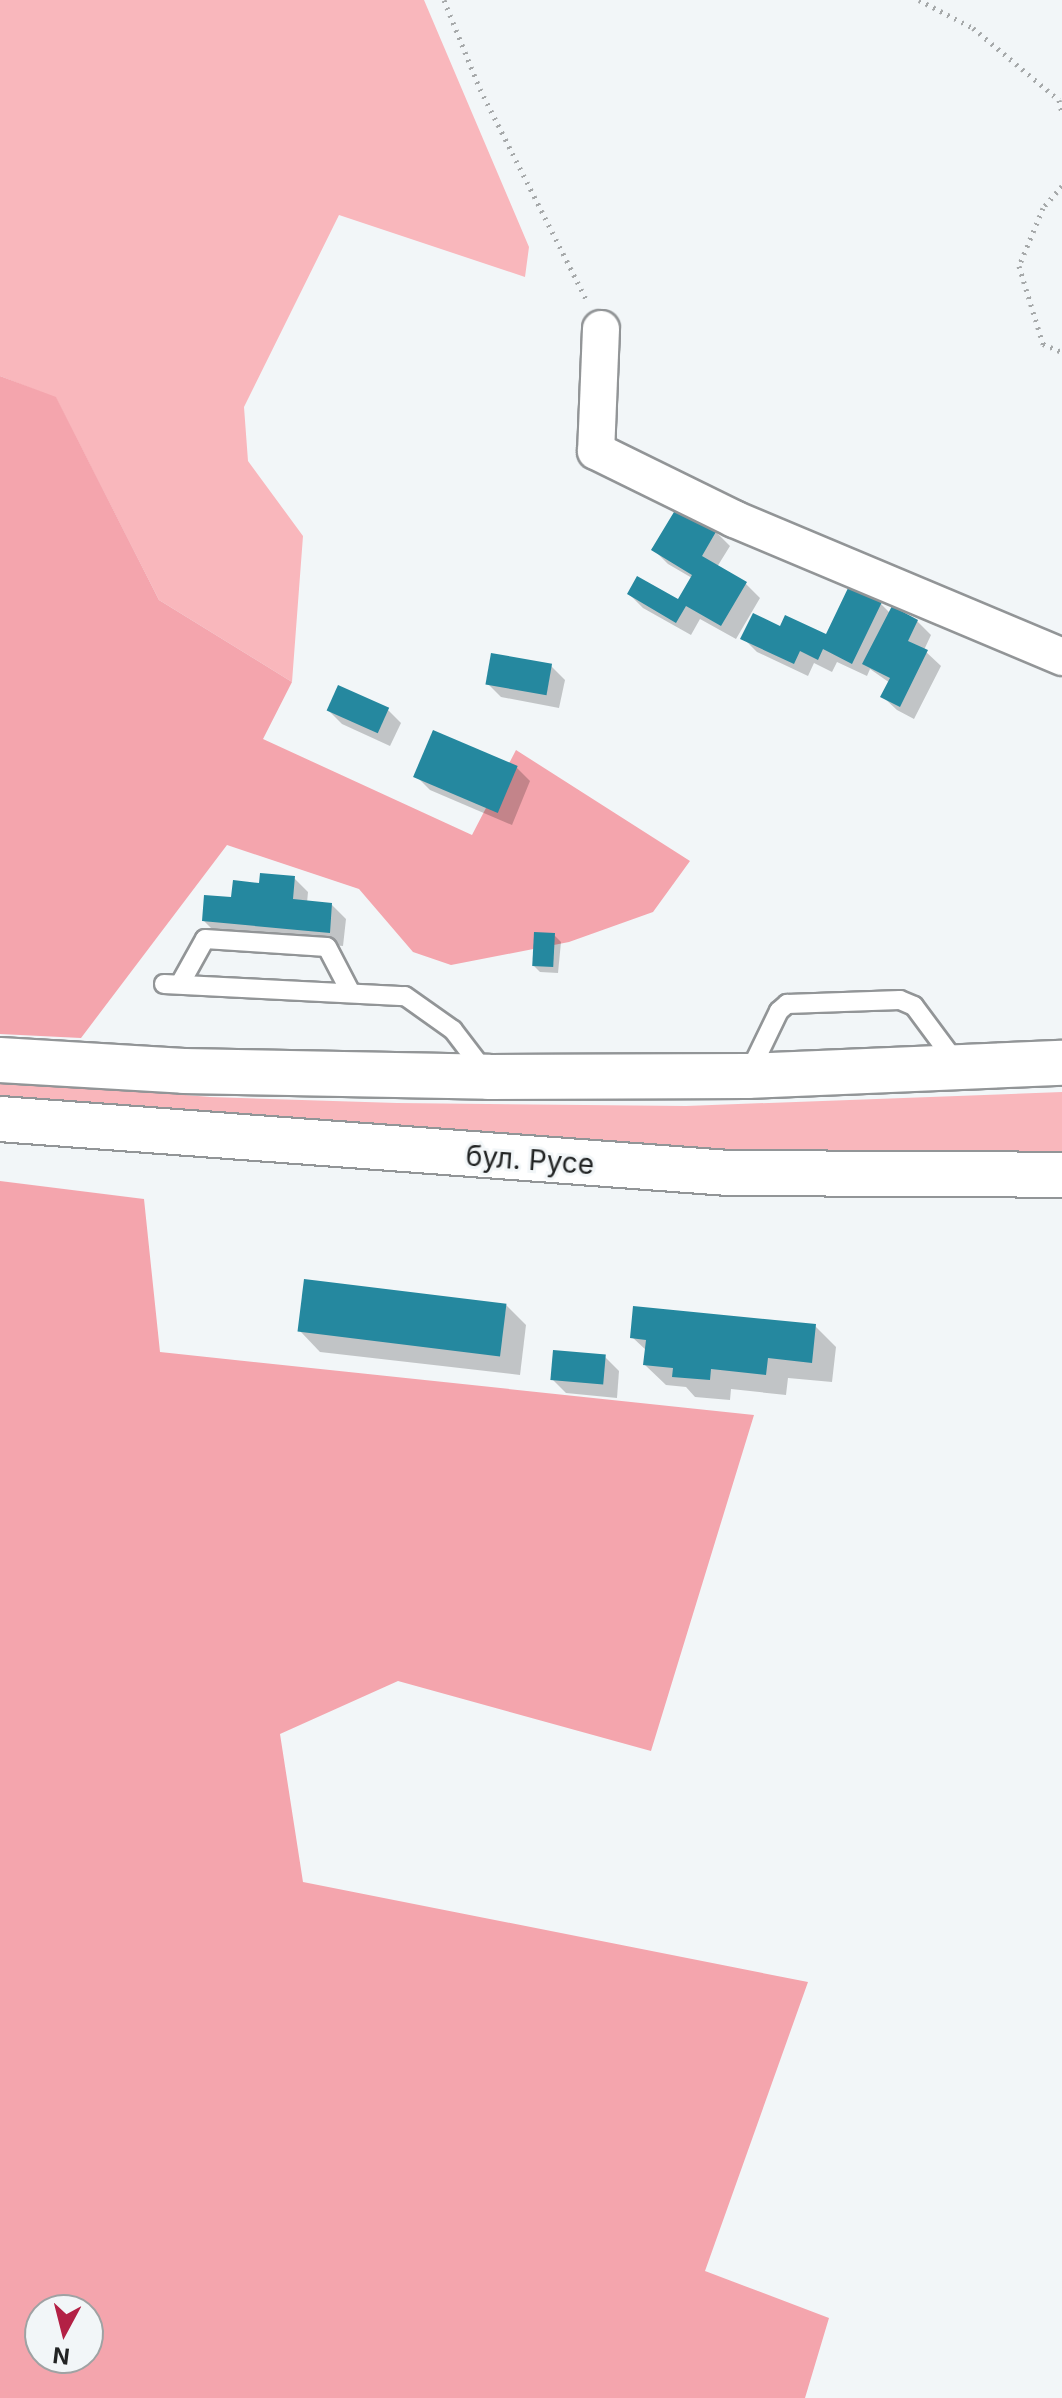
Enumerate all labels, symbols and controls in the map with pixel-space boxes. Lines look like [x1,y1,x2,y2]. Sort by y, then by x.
street label: бул. Русе [465,1139,595,1181]
north arrow [24,2294,104,2374]
text: N [51,2342,71,2370]

